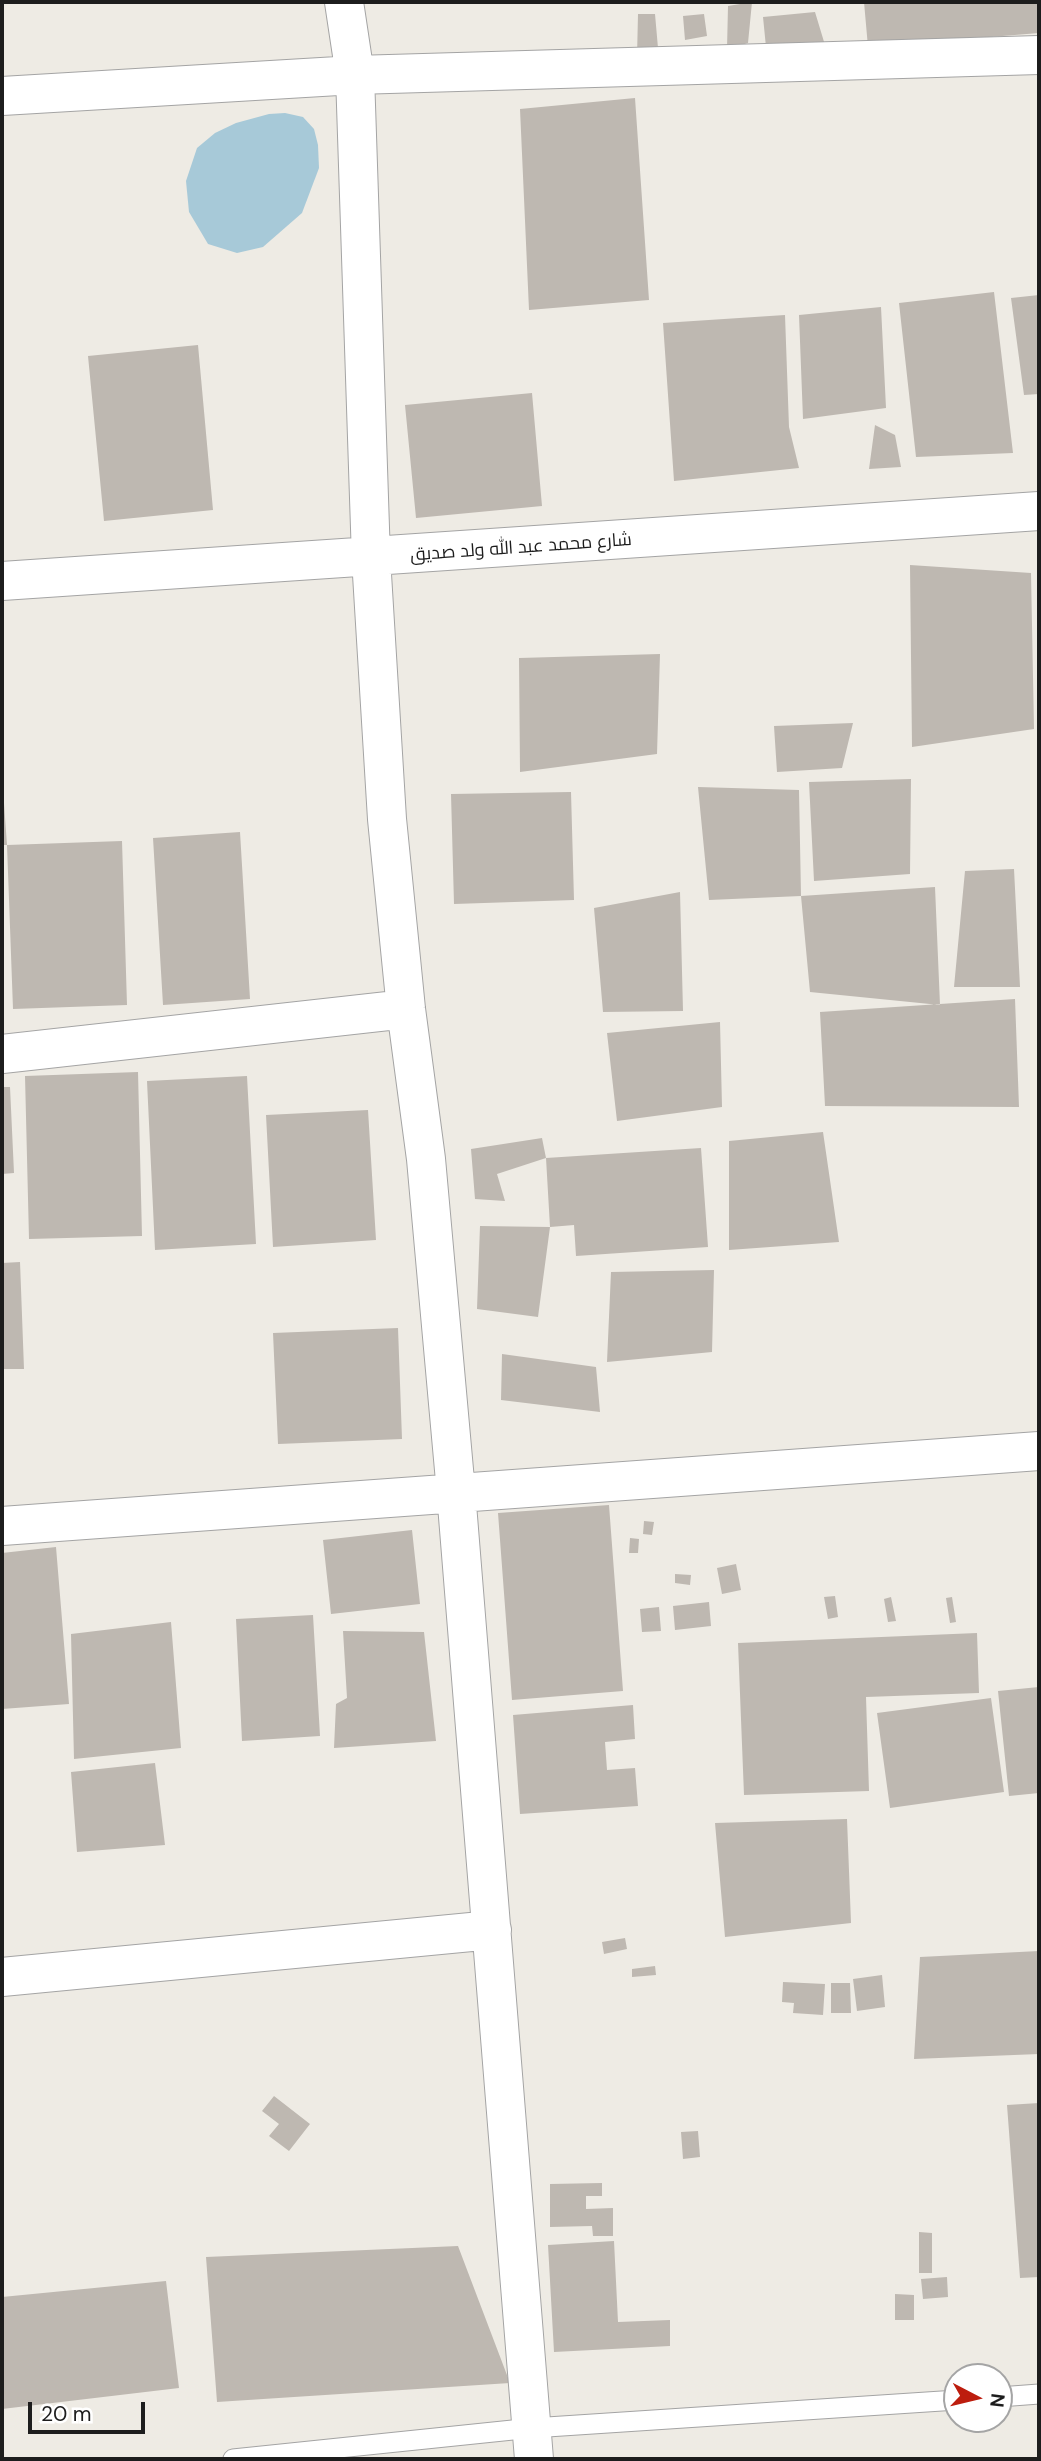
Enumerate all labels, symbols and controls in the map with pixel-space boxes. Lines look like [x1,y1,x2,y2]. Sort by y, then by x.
street label: شارع محمد عبد الله ولد صديق [409,529,633,567]
north arrow [943,2363,1013,2433]
scale bar [32,2388,149,2432]
text: N [984,2392,1011,2409]
text: 20 m [41,2400,92,2428]

